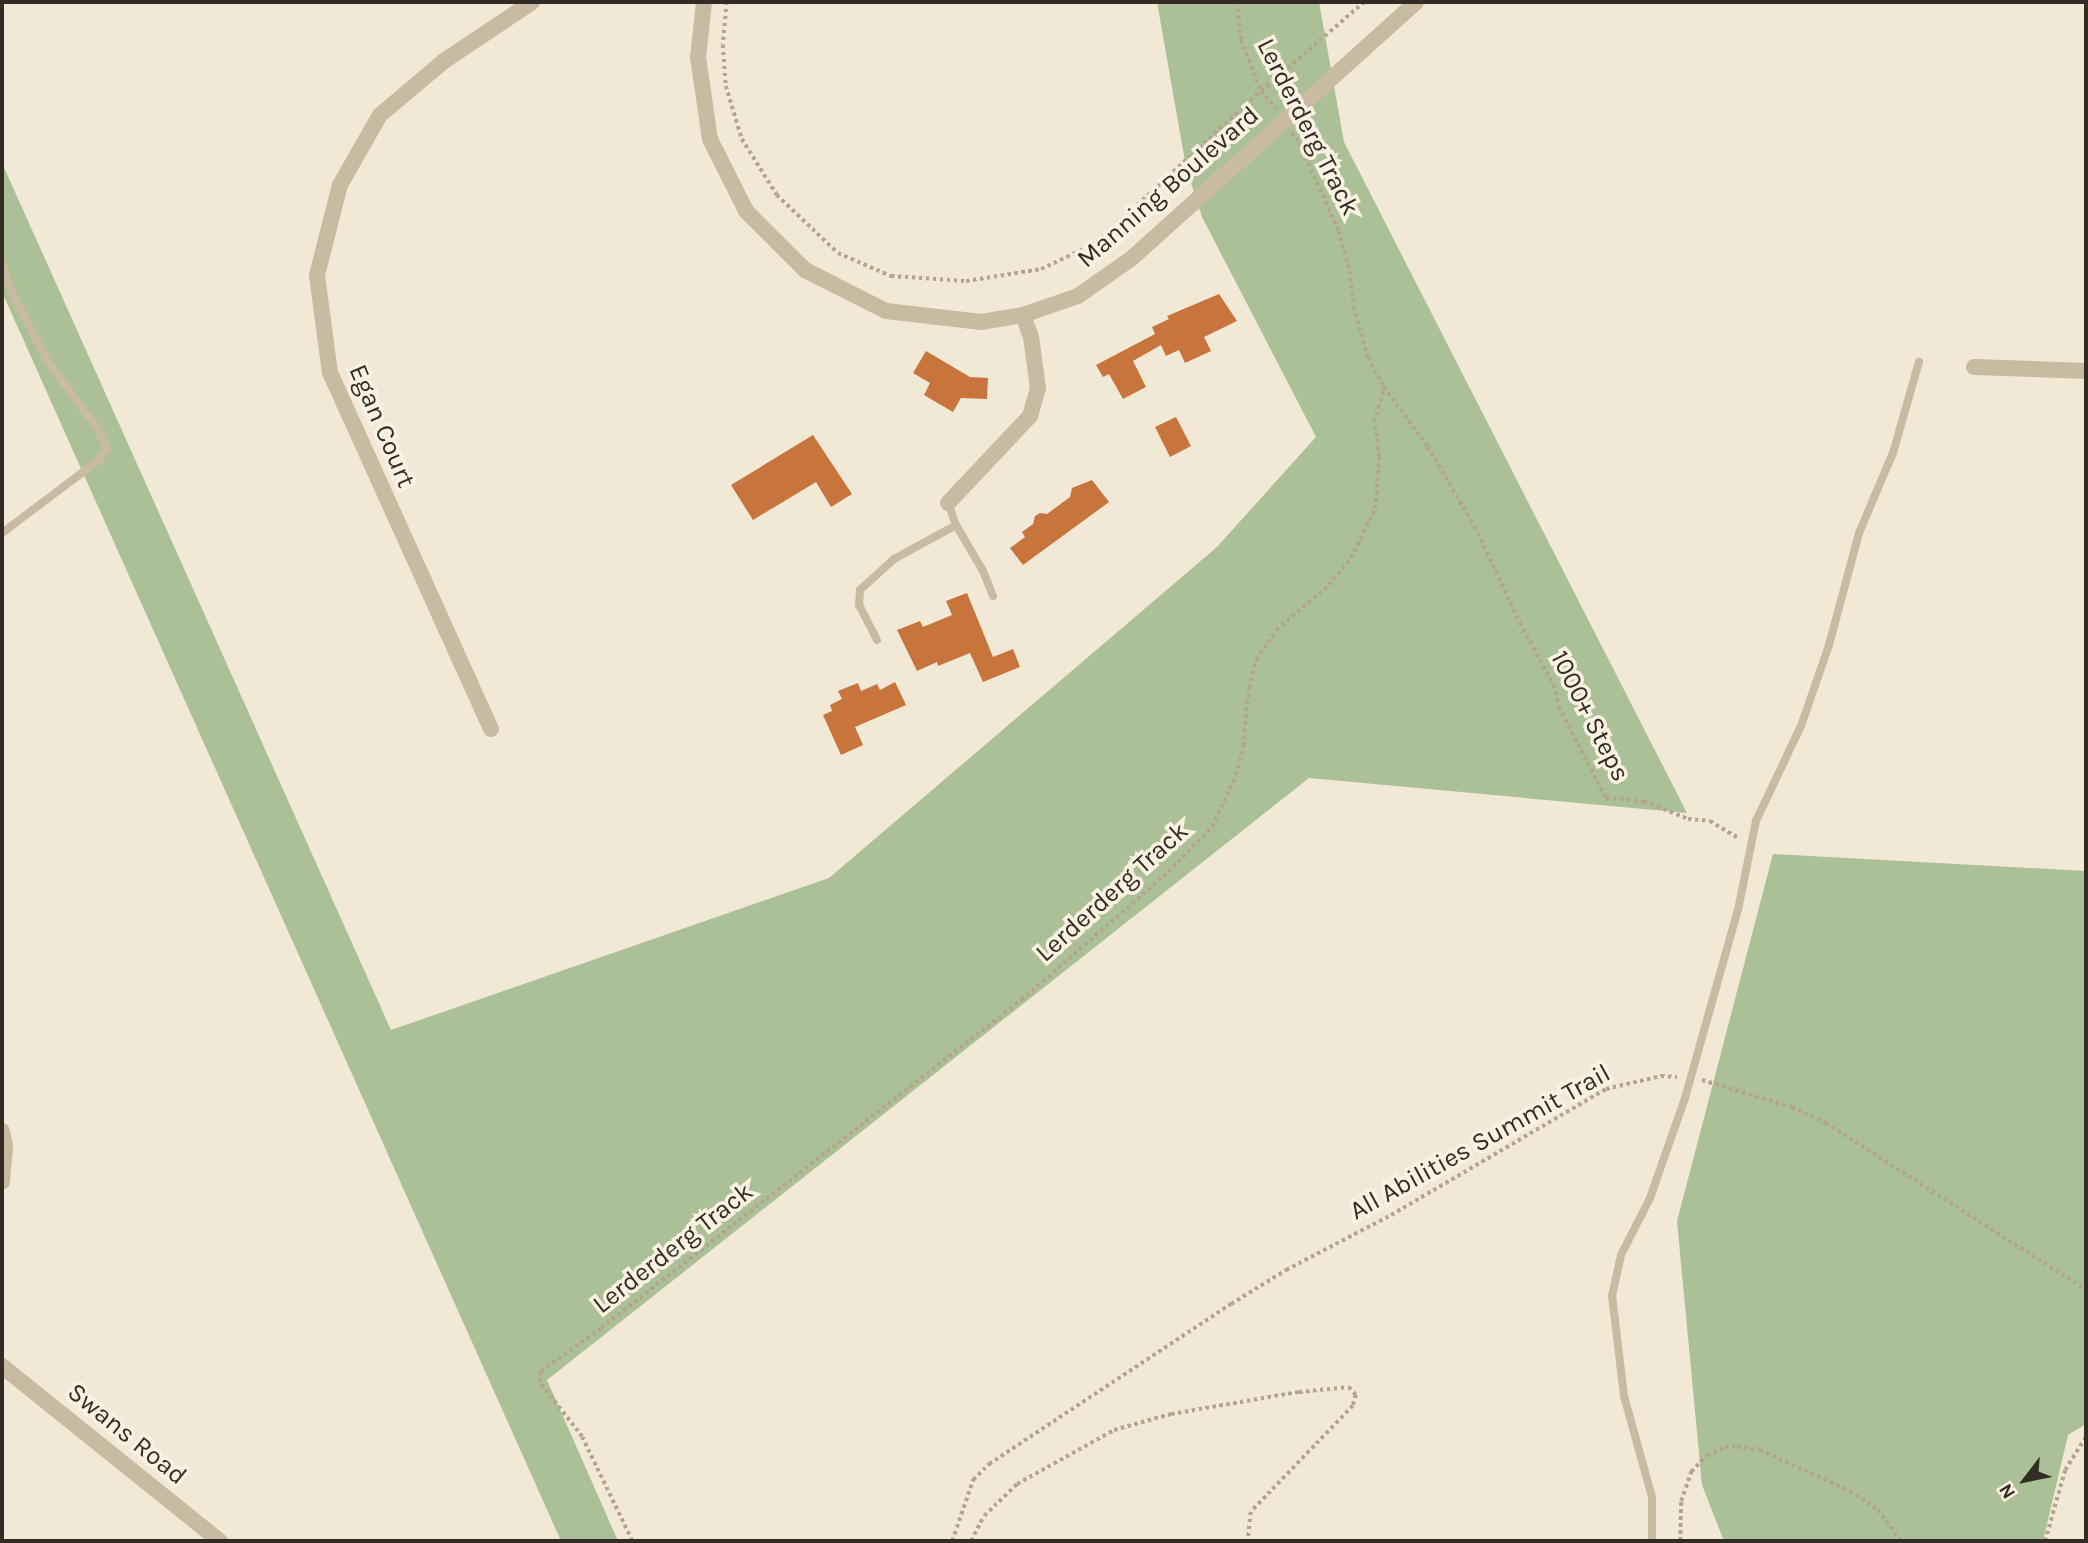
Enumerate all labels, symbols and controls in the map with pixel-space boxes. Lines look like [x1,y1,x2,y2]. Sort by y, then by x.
street label: Lerderderg Track [1250,33,1366,221]
street label: Manning Boulevard [1071,99,1265,275]
street label: Egan Court [342,360,422,492]
street label: 1000+ Steps [1544,645,1636,787]
street label: Lerderderg Track [1029,815,1195,969]
street label: All Abilities Summit Trail [1344,1057,1616,1227]
street label: Lerderderg Track [587,1176,759,1320]
street label: Swans Road [61,1376,193,1492]
north arrow [1990,1445,2060,1515]
text: N [1994,1480,2020,1503]

